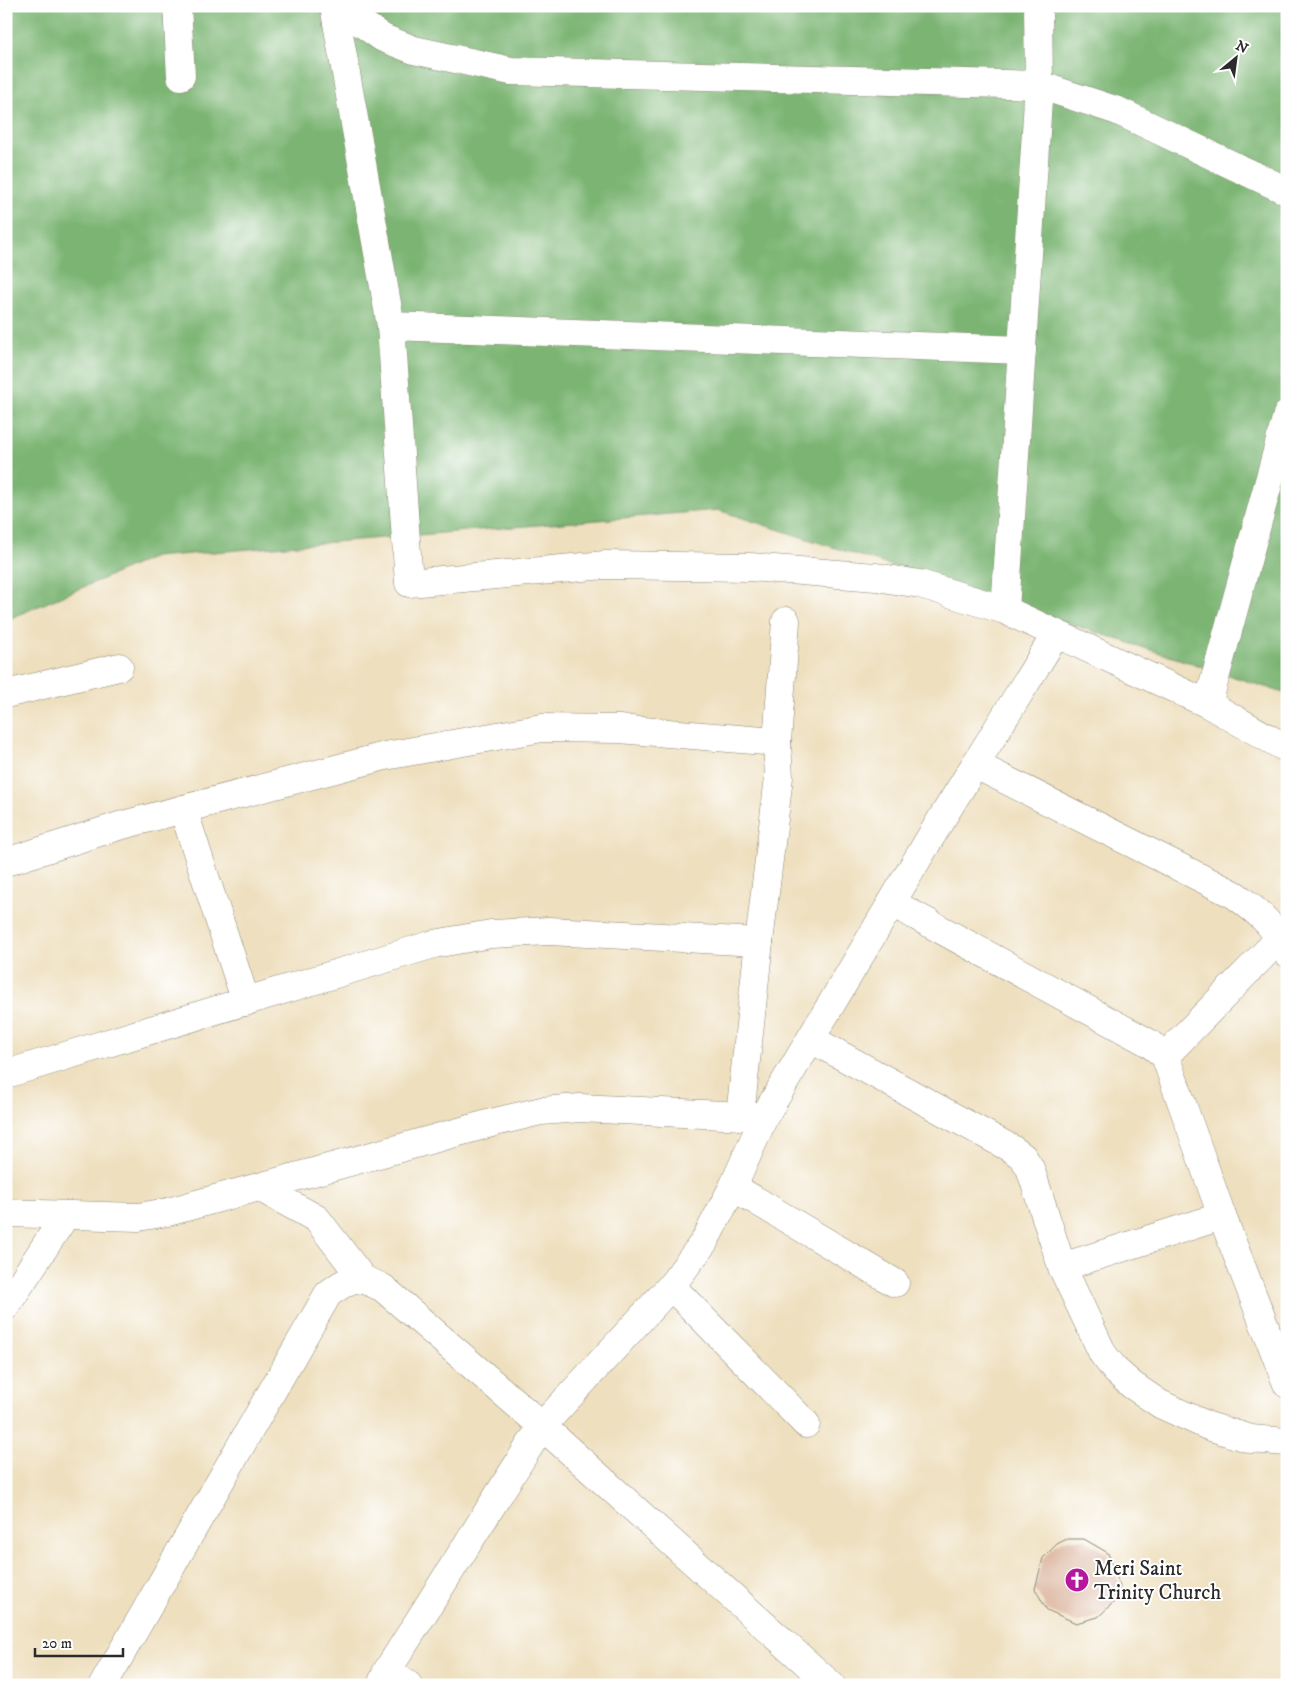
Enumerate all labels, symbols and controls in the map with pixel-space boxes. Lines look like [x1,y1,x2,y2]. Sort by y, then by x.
north arrow [1210,32,1260,82]
text: N [1232,37,1252,58]
place label: Meri Saint Trinity Church [1094,1556,1221,1606]
church icon: Meri Saint Trinity Church [1064,1567,1090,1593]
scale bar [35,1626,122,1658]
text: 20 m [42,1634,72,1653]

